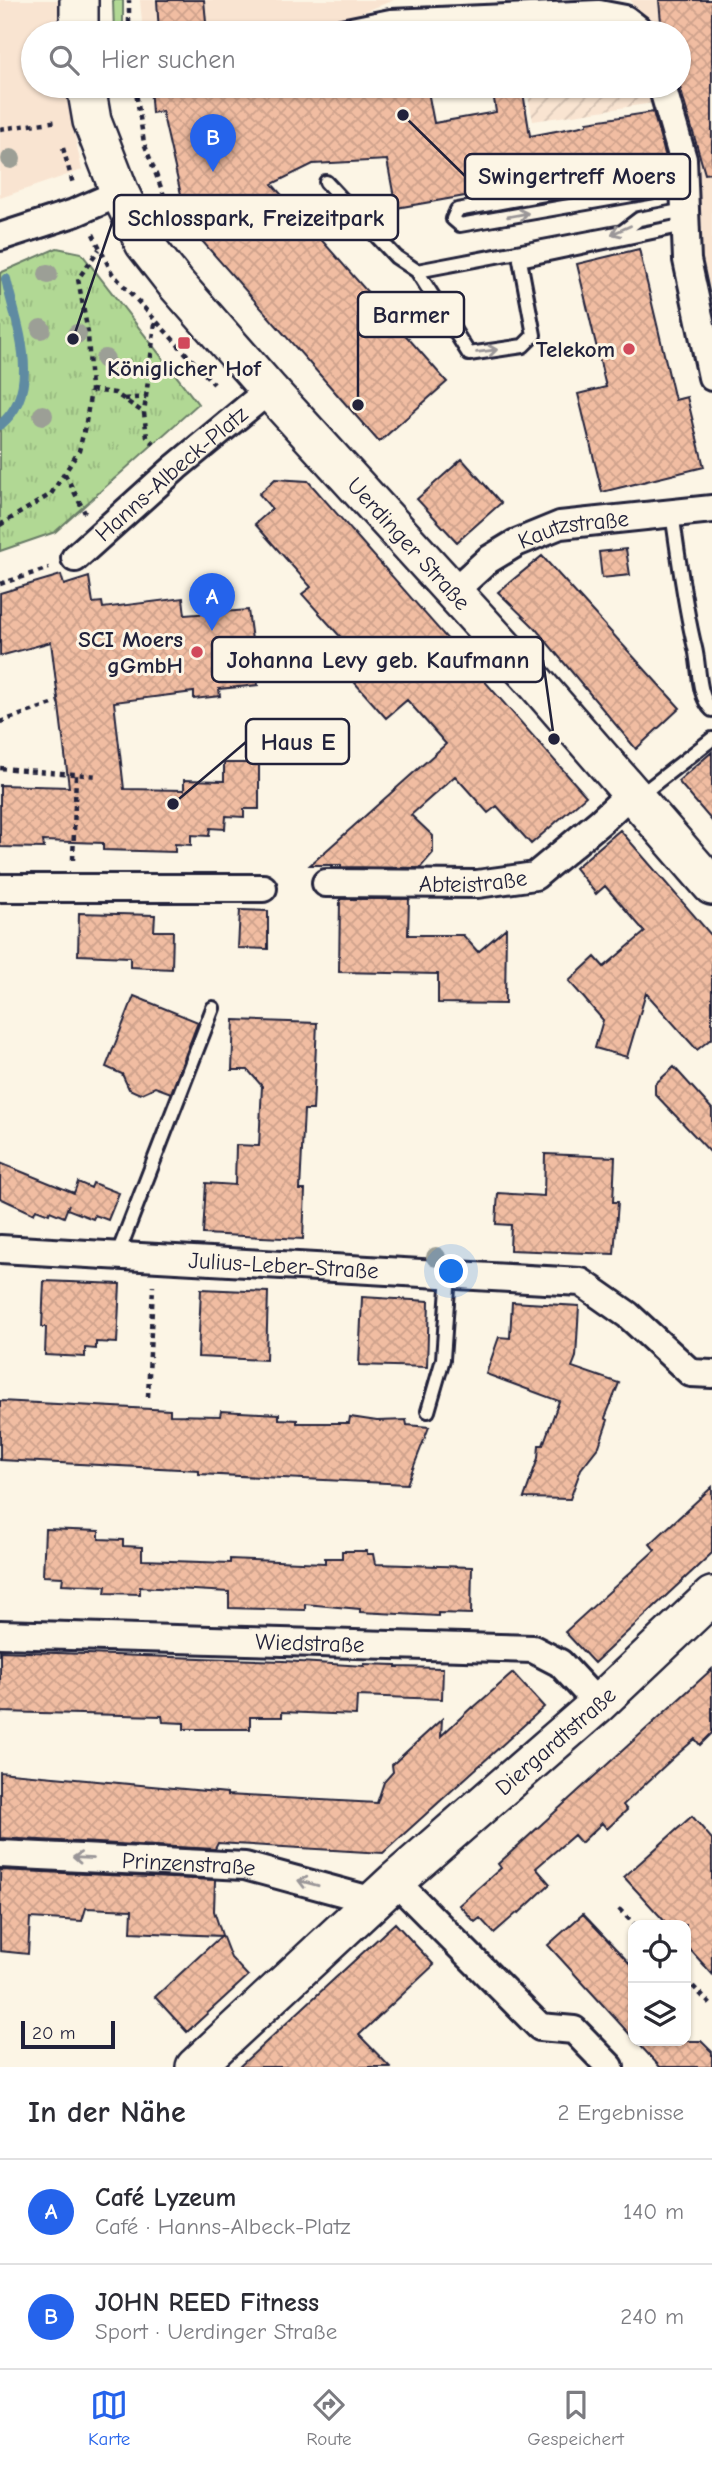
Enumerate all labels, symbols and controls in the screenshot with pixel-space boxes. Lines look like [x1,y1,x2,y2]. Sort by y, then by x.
search box [21,21,691,98]
icon: search [45,41,83,79]
text: Hier suchen [101,45,236,75]
pin: B [190,114,236,172]
callout: Swingertreff Moers [465,154,690,199]
text: Swingertreff Moers [478,162,676,190]
callout: Schlosspark, Freizeitpark [114,195,398,240]
text: Schlosspark, Freizeitpark [128,204,385,232]
one-way arrow [506,208,529,221]
one-way arrow [611,224,632,237]
callout: Barmer [358,292,464,337]
text: Barmer [372,301,450,329]
marker: Königlicher Hof [176,335,192,351]
place label: Telekom [536,336,615,363]
marker: Telekom [621,341,637,357]
one-way arrow [475,345,498,358]
place label: Königlicher Hof [107,355,263,382]
street label: Hanns-Albeck-Platz [89,400,253,547]
street label: Uerdinger Straße [342,472,476,616]
street label: Kautzstraße [514,504,630,554]
pin: A [189,573,235,631]
place label: SCI Moers gGmbH [78,626,183,679]
callout: Johanna Levy geb. Kaufmann [212,637,543,682]
marker: SCI Moers gGmbH [189,644,205,660]
text: Johanna Levy geb. Kaufmann [227,646,529,674]
callout: Haus E [246,719,349,764]
text: Haus E [261,728,335,756]
street label: Abteistraße [419,864,529,898]
street label: Julius-Leber-Straße [188,1246,379,1284]
your location [434,1254,468,1288]
street label: Wiedstraße [255,1628,365,1658]
street label: Diergardtstraße [490,1681,621,1801]
street label: Prinzenstraße [121,1846,259,1882]
one-way arrow [72,1852,95,1865]
one-way arrow [297,1876,320,1889]
map controls [628,1920,691,2046]
button: locate [628,1920,691,1983]
button: layers [628,1983,691,2046]
scale bar [21,2018,116,2050]
text: 20 m [32,2022,76,2044]
text: In der Nähe [28,2095,186,2130]
text: 2 Ergebnisse [557,2099,684,2126]
text: Café Lyzeum [95,2183,236,2213]
text: A [45,2198,57,2225]
text: 140 m [623,2198,684,2225]
text: Café · Hanns-Albeck-Platz [95,2213,350,2240]
text: JOHN REED Fitness [95,2288,319,2318]
text: B [44,2303,58,2330]
text: 240 m [620,2303,684,2330]
text: Sport · Uerdinger Straße [95,2318,337,2345]
tab: Karte [88,2386,130,2450]
tab: Route [306,2386,351,2450]
tab: Gespeichert [527,2386,624,2450]

